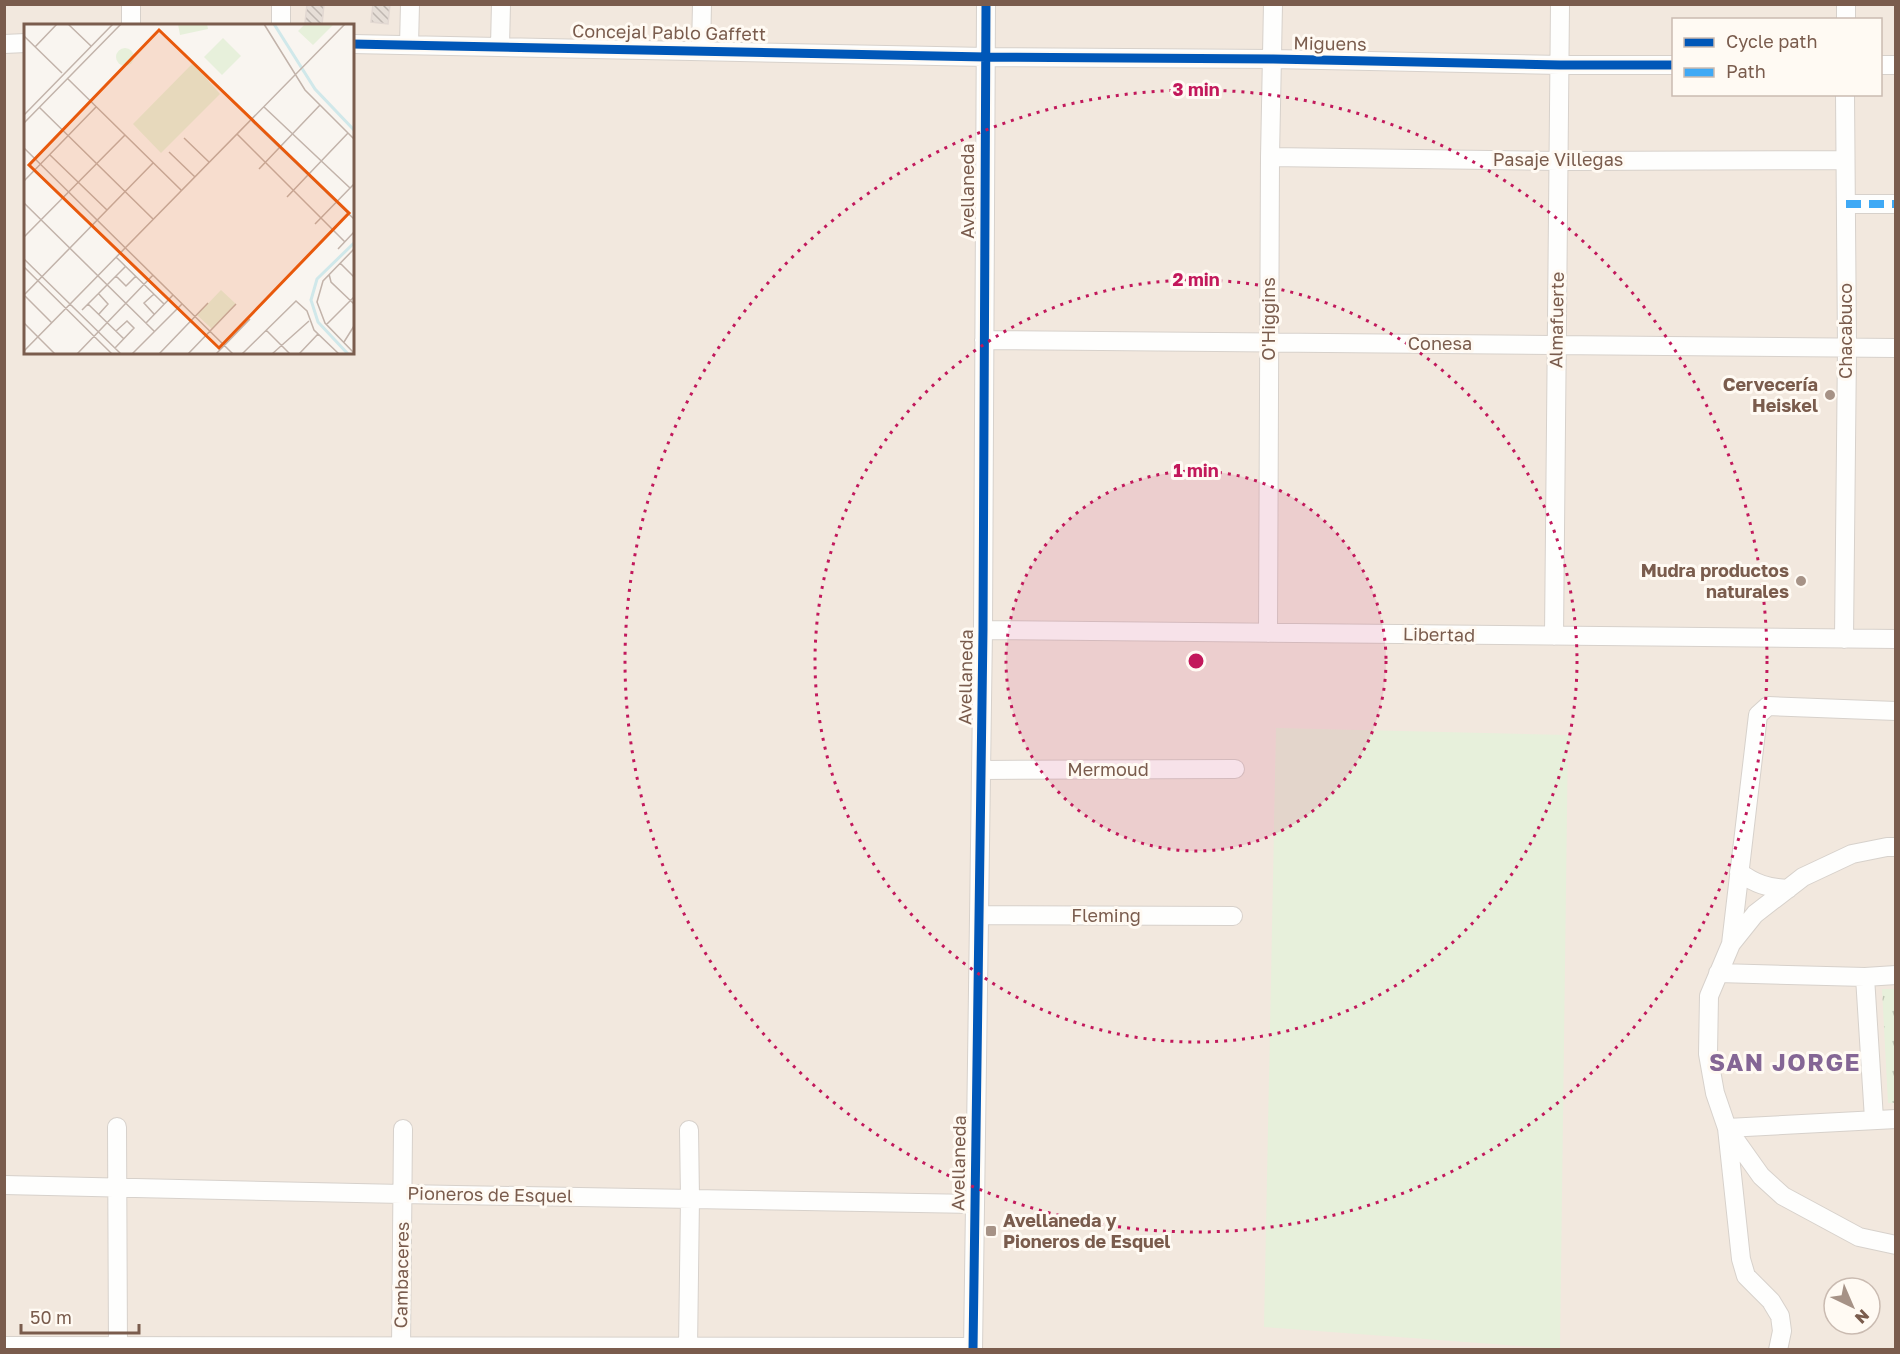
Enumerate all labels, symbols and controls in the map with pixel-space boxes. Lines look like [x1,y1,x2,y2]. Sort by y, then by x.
legend [1672,18,1882,96]
street label: Concejal Pablo Gaffett [572,19,766,45]
inset map [24,24,354,354]
text: Cycle path [1726,30,1818,52]
street label: Miguens [1293,31,1367,55]
text: Path [1726,60,1766,82]
text: 3 min [1172,78,1220,100]
street label: Avellaneda [956,143,978,239]
street label: Pasaje Villegas [1493,148,1623,170]
text: 2 min [1172,268,1220,290]
street label: Almafuerte [1544,272,1568,368]
street label: O'Higgins [1257,277,1279,361]
street label: Chacabuco [1834,283,1856,379]
street label: Conesa [1408,332,1472,354]
place label: Cervecería Heiskel [1723,373,1818,416]
marker: Cervecería Heiskel [1823,388,1837,402]
text: 1 min [1173,459,1219,481]
place label: Mudra productos naturales [1641,559,1789,602]
marker: Mudra productos naturales [1794,574,1808,588]
street label: Libertad [1403,622,1475,646]
street label: Avellaneda [953,629,977,725]
centre of rings [1186,651,1206,671]
street label: Mermoud [1067,758,1149,780]
street label: Fleming [1071,904,1141,926]
district label: SAN JORGE [1709,1047,1861,1076]
street label: Avellaneda [946,1115,970,1211]
street label: Pioneros de Esquel [407,1182,573,1206]
place label: Avellaneda y Pioneros de Esquel [1003,1209,1170,1252]
street label: Cambaceres [389,1221,413,1328]
marker: Avellaneda y Pioneros de Esquel [984,1224,998,1238]
north arrow [1822,1276,1882,1336]
scale bar [21,1297,140,1335]
text: N [1851,1305,1874,1328]
text: 50 m [30,1306,72,1328]

